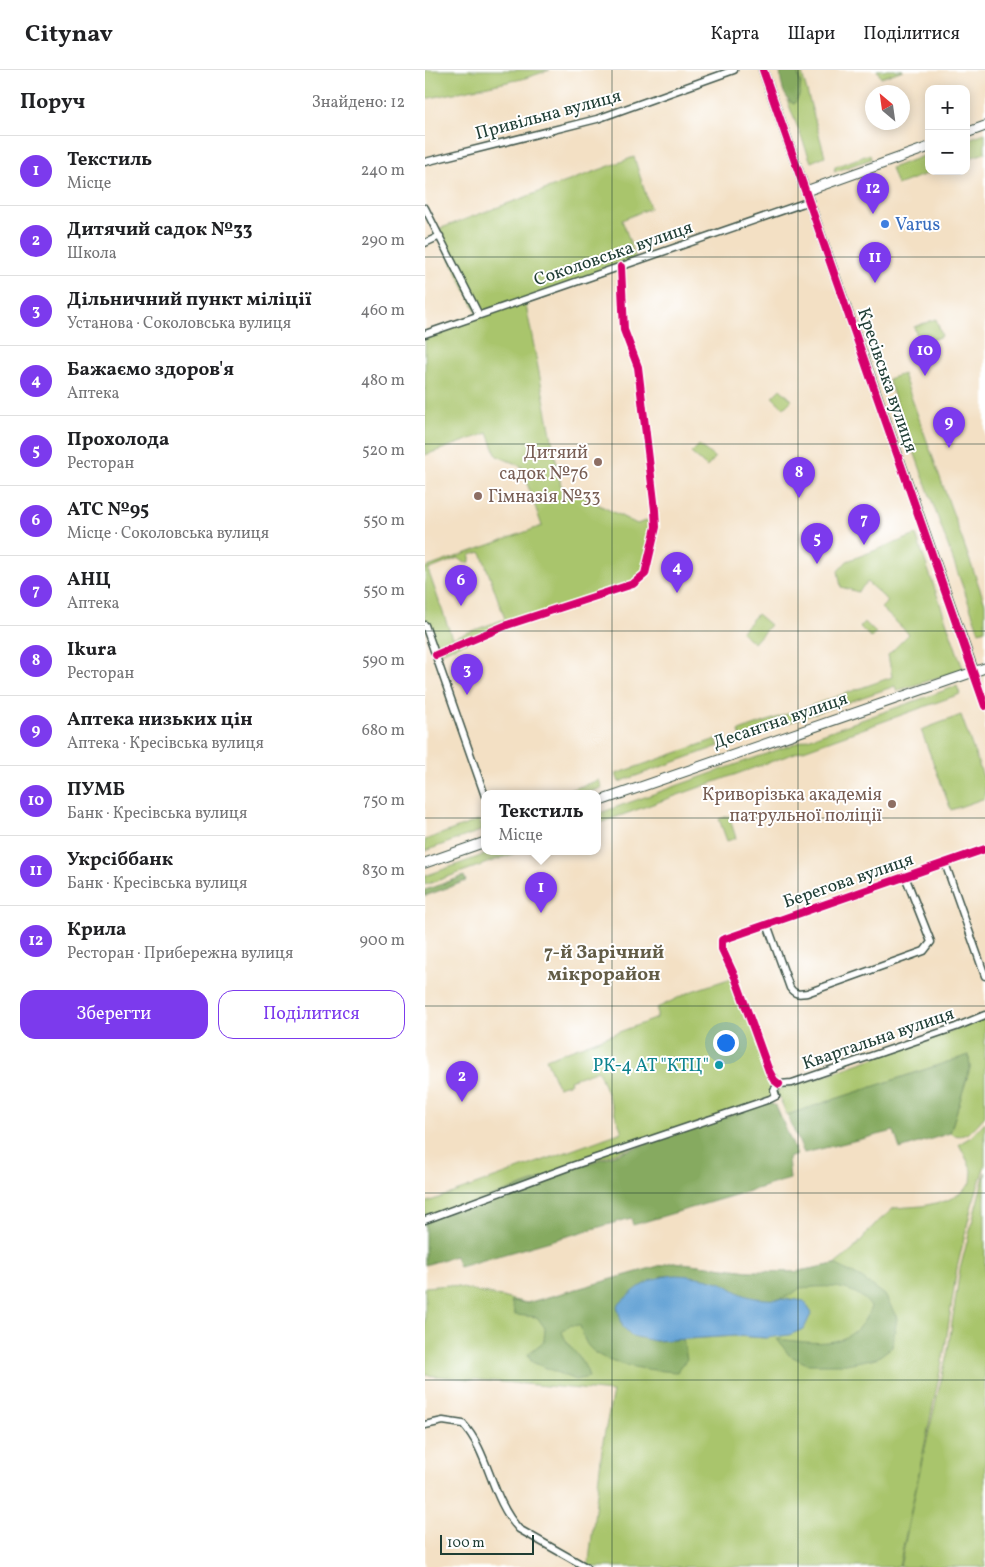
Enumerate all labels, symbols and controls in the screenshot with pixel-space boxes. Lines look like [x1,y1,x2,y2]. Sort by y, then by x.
text: Citynav [25,18,113,52]
text: Карта [711,22,759,47]
text: Шари [787,22,835,47]
text: Поділитися [863,22,960,47]
street label: Привільна вулиця [473,84,624,147]
north arrow [865,85,910,130]
map controls [925,85,970,175]
button: + [925,85,970,130]
text: Поруч [20,88,85,117]
text: Знайдено: 12 [312,92,405,114]
button: − [925,130,970,175]
text: Текстиль [67,147,152,173]
text: 1 [33,160,39,182]
text: 240 m [361,160,405,182]
text: Місце [67,173,111,195]
pin: 12 [857,173,889,214]
place label: Varus [895,213,940,238]
street label: Соколовська вулиця [531,215,696,293]
text: Дитячий садок №33 [67,217,253,243]
marker: Varus [879,218,891,230]
text: 2 [32,230,40,252]
text: 290 m [361,230,405,252]
pin: 11 [859,242,891,283]
text: Школа [67,243,117,265]
text: Дільничний пункт міліції [67,287,312,313]
text: 3 [32,300,40,322]
text: 460 m [361,300,405,322]
street label: Кресівська вулиця [850,305,923,456]
text: Установа · Соколовська вулиця [67,313,291,335]
pin: 10 [909,335,941,376]
text: Бажаємо здоров'я [67,357,234,383]
text: 4 [31,370,41,392]
text: 480 m [361,370,405,392]
text: Аптека [67,383,120,405]
pin: 9 [933,407,965,448]
text: Прохолода [67,427,169,453]
text: 5 [32,440,40,462]
text: 520 m [362,440,405,462]
place label: Дитяий садок №76 [499,441,588,487]
text: Ресторан [67,453,134,475]
marker: Дитяий садок №76 [592,456,604,468]
pin: 8 [783,457,815,498]
place label: Гімназія №33 [488,485,601,510]
marker: Гімназія №33 [472,490,484,502]
text: АТС №95 [67,497,149,523]
pin: 7 [848,504,880,545]
text: 6 [32,510,40,532]
text: 550 m [363,510,405,532]
text: Місце · Соколовська вулиця [67,523,269,545]
pin: 5 [801,523,833,564]
pin: 4 [661,552,693,593]
pin: 6 [445,565,477,606]
text: АНЦ [67,567,111,593]
text: 7 [32,580,40,602]
text: 550 m [363,580,405,602]
text: Аптека [67,593,120,615]
text: Ikura [67,637,117,663]
text: 8 [32,650,40,672]
text: 590 m [362,650,405,672]
pin: 3 [451,654,483,695]
text: Ресторан [67,663,134,685]
street label: Десантна вулиця [710,687,851,756]
text: Аптека низьких цін [67,707,253,733]
text: 9 [32,720,40,742]
text: 680 m [362,720,405,742]
text: Аптека · Кресівська вулиця [67,733,264,755]
text: ПУМБ [67,777,125,803]
place label: Криворізька академія патрульної поліції [702,783,883,829]
text: 10 [28,790,44,812]
text: 750 m [363,790,405,812]
popup [481,790,601,855]
marker: Криворізька академія патрульної поліції [886,798,898,810]
text: Текстиль [498,799,584,825]
text: Банк · Кресівська вулиця [67,803,247,825]
text: Місце [498,825,543,847]
text: Укрсіббанк [67,847,173,873]
street label: Берегова вулиця [780,847,917,915]
text: 11 [30,860,42,882]
text: 830 m [362,860,405,882]
pin: 1 [525,872,557,913]
text: Банк · Кресівська вулиця [67,873,247,895]
text: Крила [67,917,127,943]
text: 12 [29,930,43,952]
text: 900 m [359,930,405,952]
district label: 7-й Зарічний мікрорайон [544,940,664,988]
text: Ресторан · Прибережна вулиця [67,943,293,965]
button: Зберегти [20,990,208,1039]
button: Поділитися [218,990,405,1039]
street label: Квартальна вулиця [799,1002,958,1077]
your location [713,1030,739,1056]
place label: РК-4 АТ "КТЦ" [593,1054,709,1079]
marker: РК-4 АТ "КТЦ" [713,1059,725,1071]
pin: 2 [446,1061,478,1102]
scale bar [440,1532,534,1555]
text: 100 m [447,1534,485,1553]

